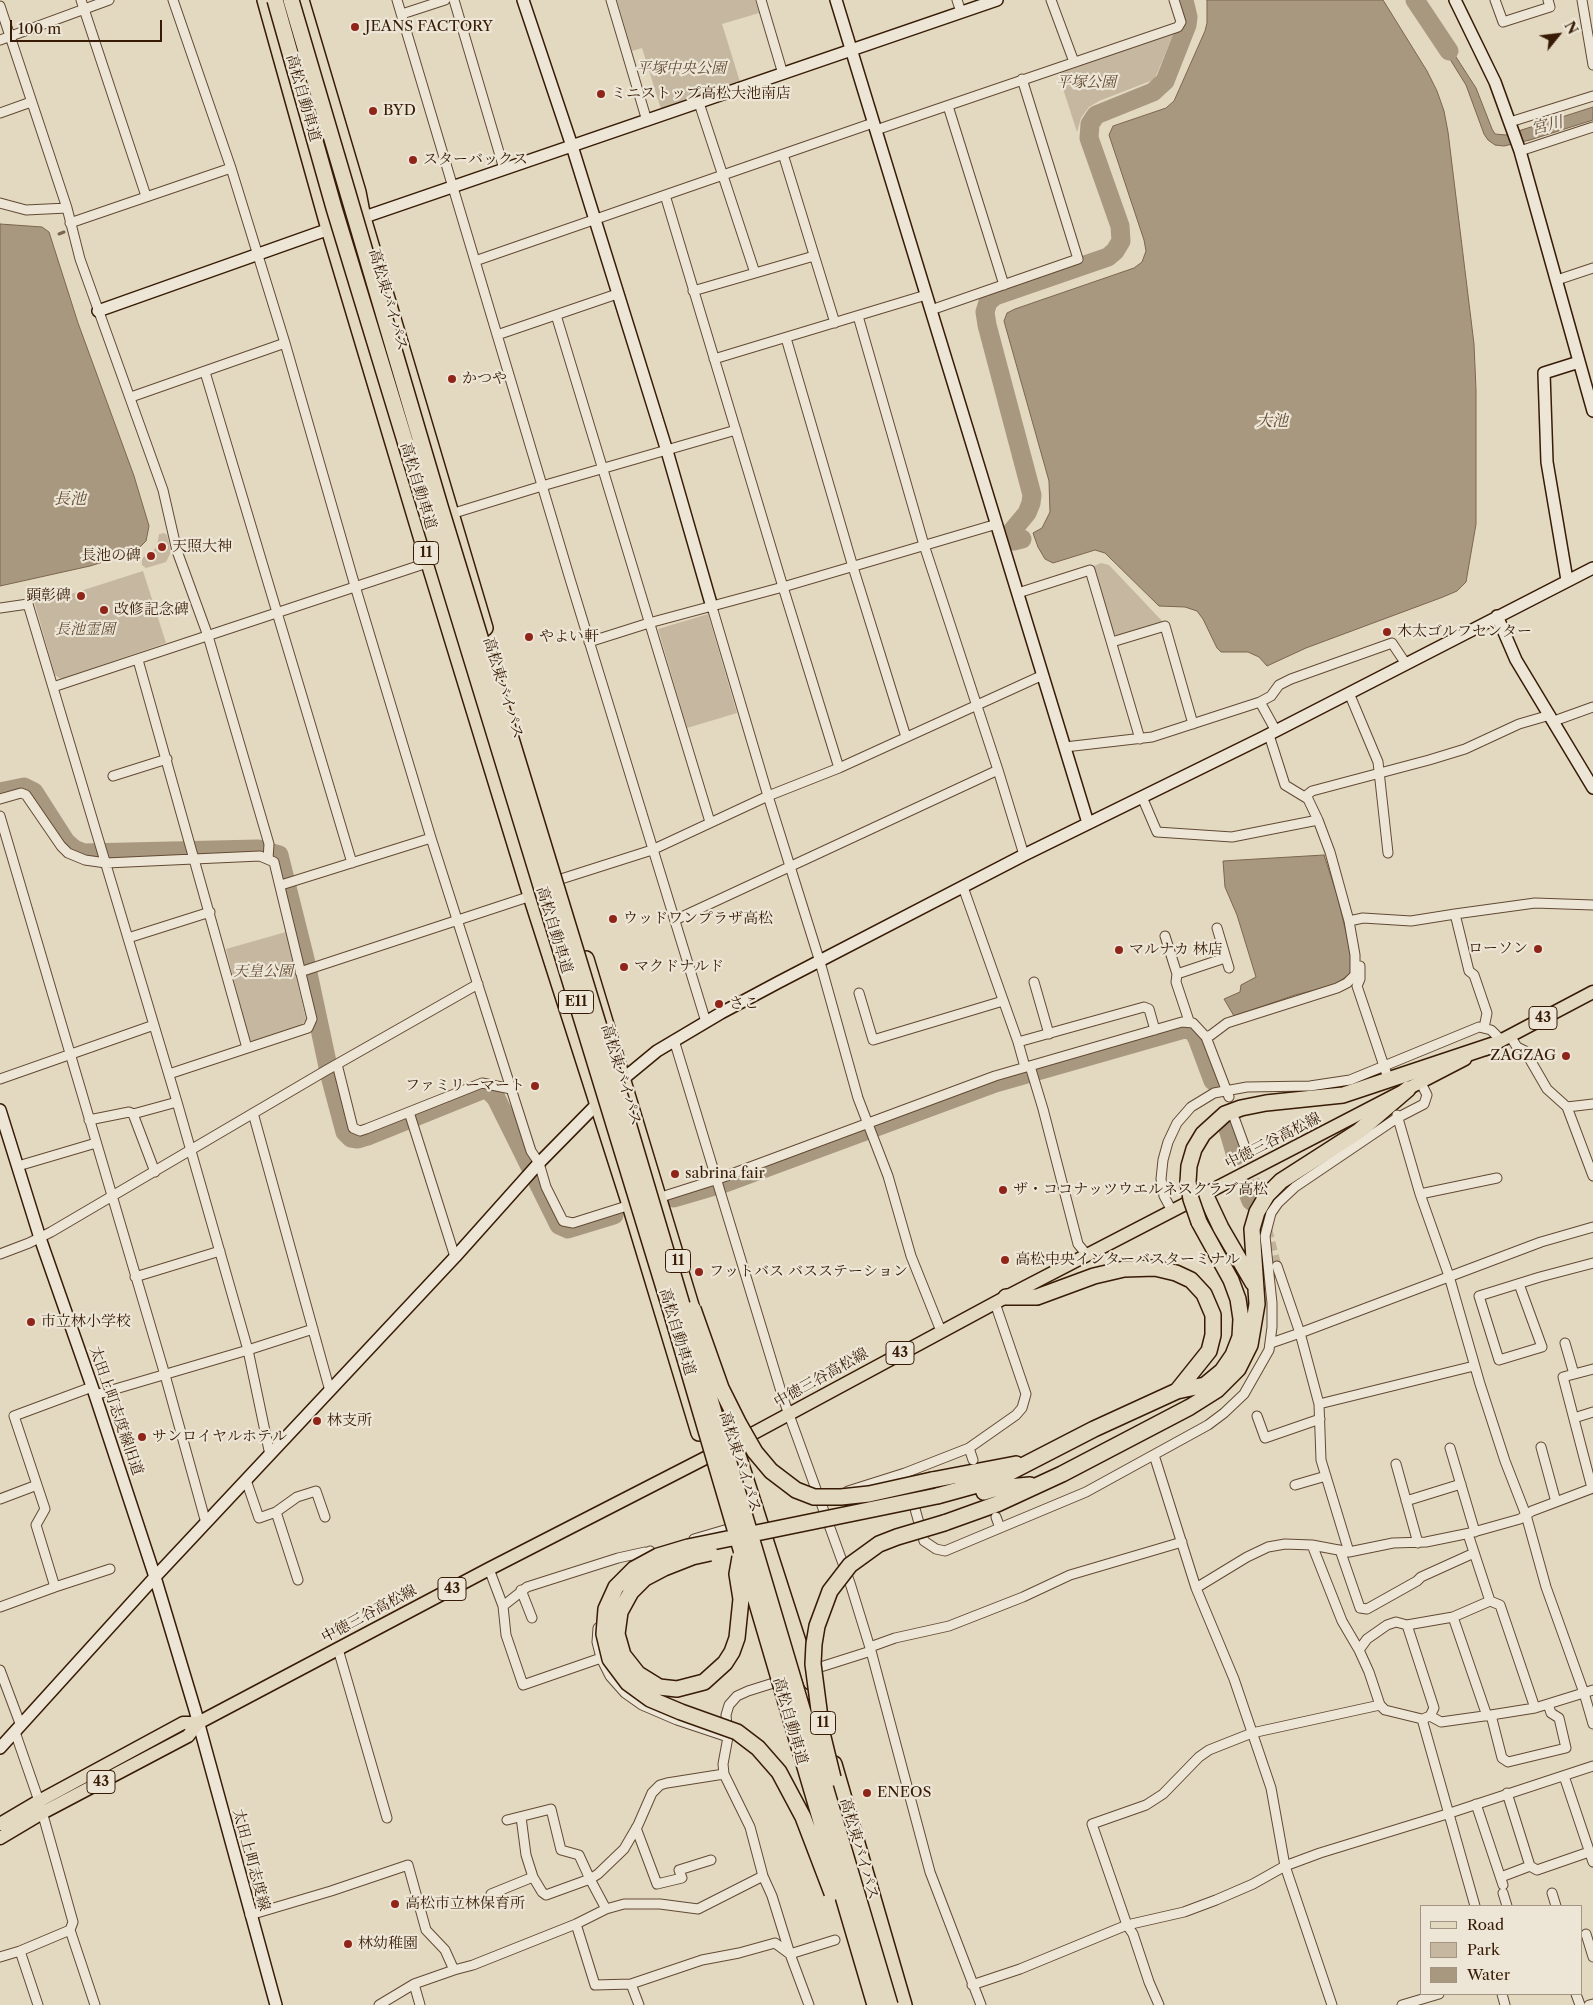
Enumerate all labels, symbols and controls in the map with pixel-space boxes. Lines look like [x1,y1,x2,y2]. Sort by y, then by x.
scale bar [12,10,165,42]
north arrow [1533,10,1583,60]
place label: JEANS FACTORY [365,18,493,36]
text: N [1560,18,1582,37]
text: 100 m [18,19,61,38]
marker: JEANS FACTORY [349,21,361,33]
street label: 高松自動車道 [282,52,324,144]
park label: 平塚中央公園 [636,60,726,78]
park label: 平塚公園 [1056,74,1116,92]
place label: ミニストップ高松大池南店 [611,85,791,103]
marker: ミニストップ高松大池南店 [595,88,607,100]
place label: BYD [383,102,416,120]
marker: BYD [367,105,379,117]
water label: 宮川 [1529,113,1565,139]
place label: スターバックス [423,151,528,169]
marker: スターバックス [407,154,419,166]
street label: 高松東バイパス [365,247,411,353]
place label: かつや [462,370,507,388]
marker: かつや [446,373,458,385]
water label: 大池 [1256,411,1288,431]
street label: 高松自動車道 [396,440,440,532]
water label: 長池 [54,489,86,509]
place label: 天照大神 [172,538,232,556]
marker: 天照大神 [156,541,168,553]
road number: 11 [414,542,438,564]
place label: 長池の碑 [81,547,141,565]
marker: 長池の碑 [145,550,157,562]
place label: 顕彰碑 [26,587,71,605]
marker: 顕彰碑 [75,590,87,602]
place label: 改修記念碑 [114,601,189,619]
marker: 改修記念碑 [98,604,110,616]
park label: 長池霊園 [55,621,115,639]
place label: 木太ゴルフセンター [1397,623,1532,641]
marker: 木太ゴルフセンター [1381,626,1393,638]
place label: やよい軒 [539,628,599,646]
marker: やよい軒 [523,631,535,643]
street label: 高松東バイパス [479,635,527,741]
street label: 高松自動車道 [532,884,576,976]
place label: ウッドワンプラザ高松 [623,910,773,928]
marker: ウッドワンプラザ高松 [607,913,619,925]
place label: ローソン [1468,940,1528,958]
place label: マルナカ 林店 [1129,941,1223,959]
marker: ローソン [1532,943,1544,955]
marker: マルナカ 林店 [1113,944,1125,956]
place label: マクドナルド [634,958,724,976]
marker: マクドナルド [618,961,630,973]
park label: 天皇公園 [233,963,293,981]
road number: E11 [558,990,594,1014]
place label: さこ [729,995,759,1013]
marker: さこ [713,998,725,1010]
road number: 43 [1529,1006,1557,1030]
street label: 高松東バイパス [597,1022,645,1128]
place label: ZAGZAG [1490,1047,1556,1065]
marker: ZAGZAG [1560,1050,1572,1062]
place label: ファミリーマート [405,1077,525,1095]
marker: ファミリーマート [529,1080,541,1092]
street label: 中徳三谷高松線 [1222,1109,1324,1173]
place label: sabrina fair [685,1165,765,1183]
marker: sabrina fair [669,1168,681,1180]
place label: ザ・ココナッツウエルネスクラブ高松 [1013,1181,1268,1199]
marker: ザ・ココナッツウエルネスクラブ高松 [997,1184,1009,1196]
road number: 11 [666,1250,690,1272]
place label: 高松中央インターバスターミナル [1015,1251,1240,1269]
marker: 高松中央インターバスターミナル [999,1254,1011,1266]
place label: フットバス バスステーション [709,1263,908,1281]
marker: フットバス バスステーション [693,1266,705,1278]
street label: 高松自動車道 [655,1286,699,1378]
place label: 市立林小学校 [41,1313,131,1331]
marker: 市立林小学校 [25,1316,37,1328]
road number: 43 [886,1342,914,1365]
street label: 太田上町志度線旧道 [86,1344,146,1478]
street label: 中徳三谷高松線 [771,1345,871,1411]
street label: 高松東バイパス [715,1409,765,1515]
place label: 林支所 [327,1412,372,1430]
marker: 林支所 [311,1415,323,1427]
place label: サンロイヤルホテル [152,1428,287,1446]
marker: サンロイヤルホテル [136,1431,148,1443]
road number: 43 [438,1578,466,1600]
street label: 中徳三谷高松線 [318,1581,420,1647]
street label: 高松自動車道 [769,1675,811,1767]
road number: 11 [810,1712,836,1735]
road number: 43 [87,1770,115,1794]
place label: ENEOS [877,1784,932,1802]
marker: ENEOS [861,1787,873,1799]
street label: 高松東バイパス [836,1796,882,1902]
street label: 太田上町志度線 [229,1807,273,1913]
place label: 高松市立林保育所 [405,1895,525,1913]
marker: 高松市立林保育所 [389,1898,401,1910]
legend [1420,1905,1583,1995]
text: Road [1467,1915,1504,1934]
place label: 林幼稚園 [358,1935,418,1953]
marker: 林幼稚園 [342,1938,354,1950]
text: Park [1467,1940,1500,1959]
text: Water [1467,1965,1510,1984]

